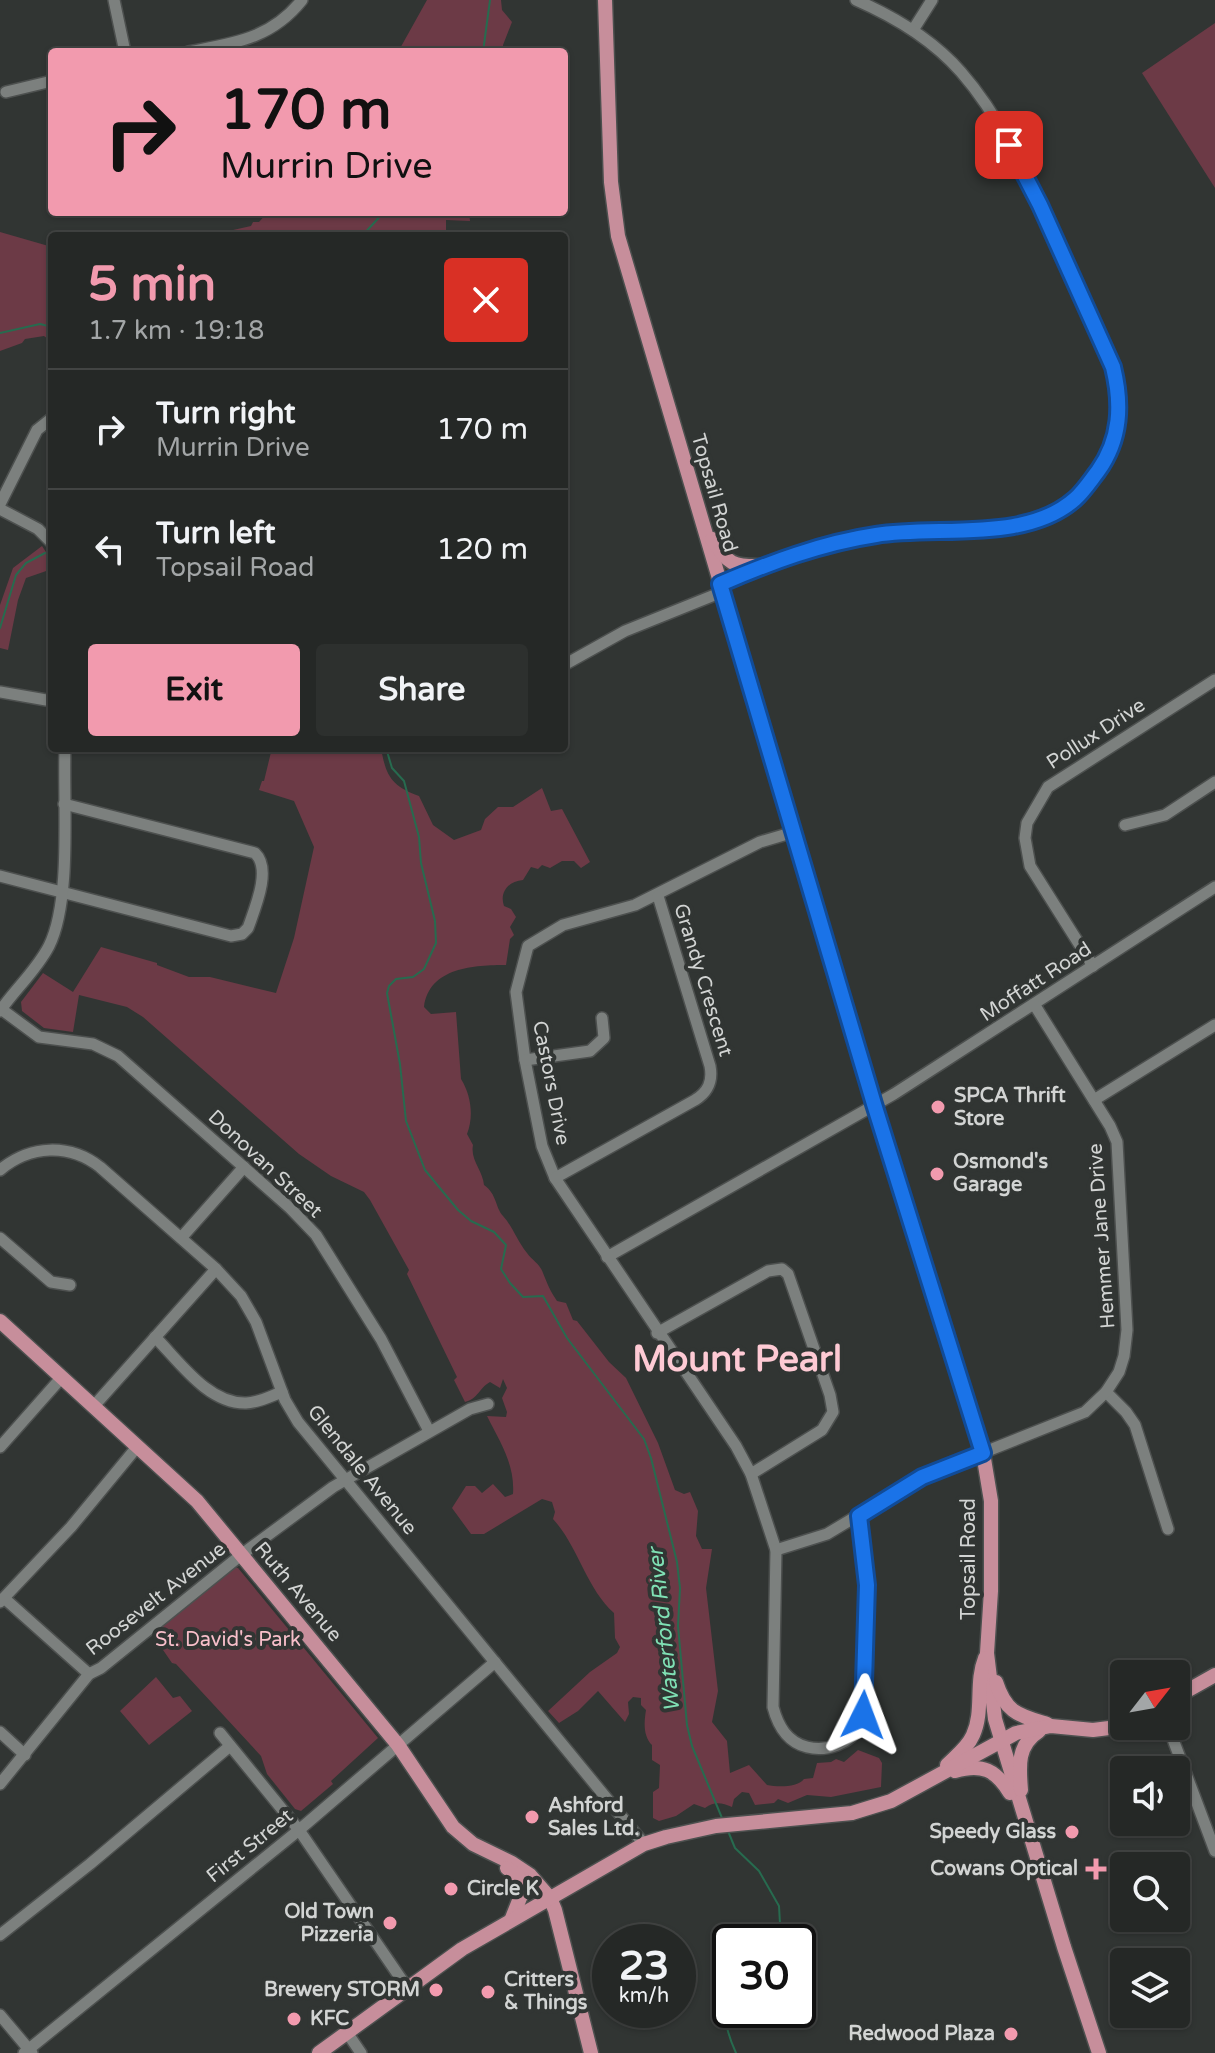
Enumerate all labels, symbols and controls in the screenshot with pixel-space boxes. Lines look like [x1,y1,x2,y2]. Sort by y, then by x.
text: 170 m [220,77,391,144]
icon: right [88,80,192,184]
pin [975,111,1043,179]
icon: arrive [987,123,1031,167]
text: Murrin Drive [220,145,433,188]
text: 5 min [88,256,216,314]
button: close [444,258,528,342]
text: 1.7 km · 19:18 [88,315,264,346]
text: Turn right [156,395,296,432]
icon: right [88,407,132,451]
text: 170 m [436,411,528,448]
street label: Topsail Road [686,431,742,555]
text: Murrin Drive [156,432,310,463]
text: Turn left [156,515,275,552]
icon: left [88,527,132,571]
text: 120 m [436,531,528,568]
text: Topsail Road [156,552,315,583]
button: Exit [88,644,300,736]
button: Share [316,644,528,736]
street label: Pollux Drive [1042,693,1150,775]
street label: Grandy Crescent [668,901,738,1060]
street label: Moffatt Road [976,937,1096,1027]
street label: Castors Drive [527,1019,575,1147]
place label: SPCA Thrift Store [954,1084,1066,1131]
marker: SPCA Thrift Store [929,1098,947,1116]
street label: Donovan Street [203,1105,327,1223]
street label: Hemmer Jane Drive [1084,1143,1120,1329]
place label: Osmond's Garage [953,1150,1048,1197]
marker: Osmond's Garage [928,1165,946,1183]
district label: Mount Pearl [632,1338,842,1381]
street label: Glendale Avenue [302,1400,422,1540]
street label: Topsail Road [957,1498,981,1620]
street label: Roosevelt Avenue [81,1537,231,1661]
street label: Ruth Avenue [249,1537,347,1647]
water label: Waterford River [642,1544,686,1713]
park label: St. David's Park [155,1628,301,1652]
north arrow [1110,1660,1190,1740]
map controls [1110,1660,1190,2028]
position arrow [821,1673,905,1757]
button: sound [1110,1756,1190,1836]
place label: Ashford Sales Ltd. [548,1794,640,1841]
street label: First Street [202,1804,298,1888]
marker: Ashford Sales Ltd. [523,1808,541,1826]
place label: Speedy Glass [929,1820,1056,1844]
marker: Speedy Glass [1063,1823,1081,1841]
button: search [1110,1852,1190,1932]
place label: Cowans Optical [930,1857,1078,1881]
marker: Cowans Optical [1085,1858,1107,1880]
place label: Circle K [467,1877,539,1901]
marker: Circle K [442,1880,460,1898]
place label: Old Town Pizzeria [284,1900,374,1947]
marker: Old Town Pizzeria [381,1914,399,1932]
speed limit sign: 30 [712,1924,816,2028]
text: 23 [619,1942,669,1990]
button: layers [1110,1948,1190,2028]
place label: Critters & Things [504,1968,588,2015]
place label: Brewery STORM [264,1978,420,2002]
marker: Brewery STORM [427,1981,445,1999]
marker: Critters & Things [479,1983,497,2001]
text: km/h [619,1984,669,2008]
place label: KFC [310,2007,349,2031]
marker: KFC [285,2010,303,2028]
place label: Redwood Plaza [848,2022,995,2046]
marker: Redwood Plaza [1002,2025,1020,2043]

